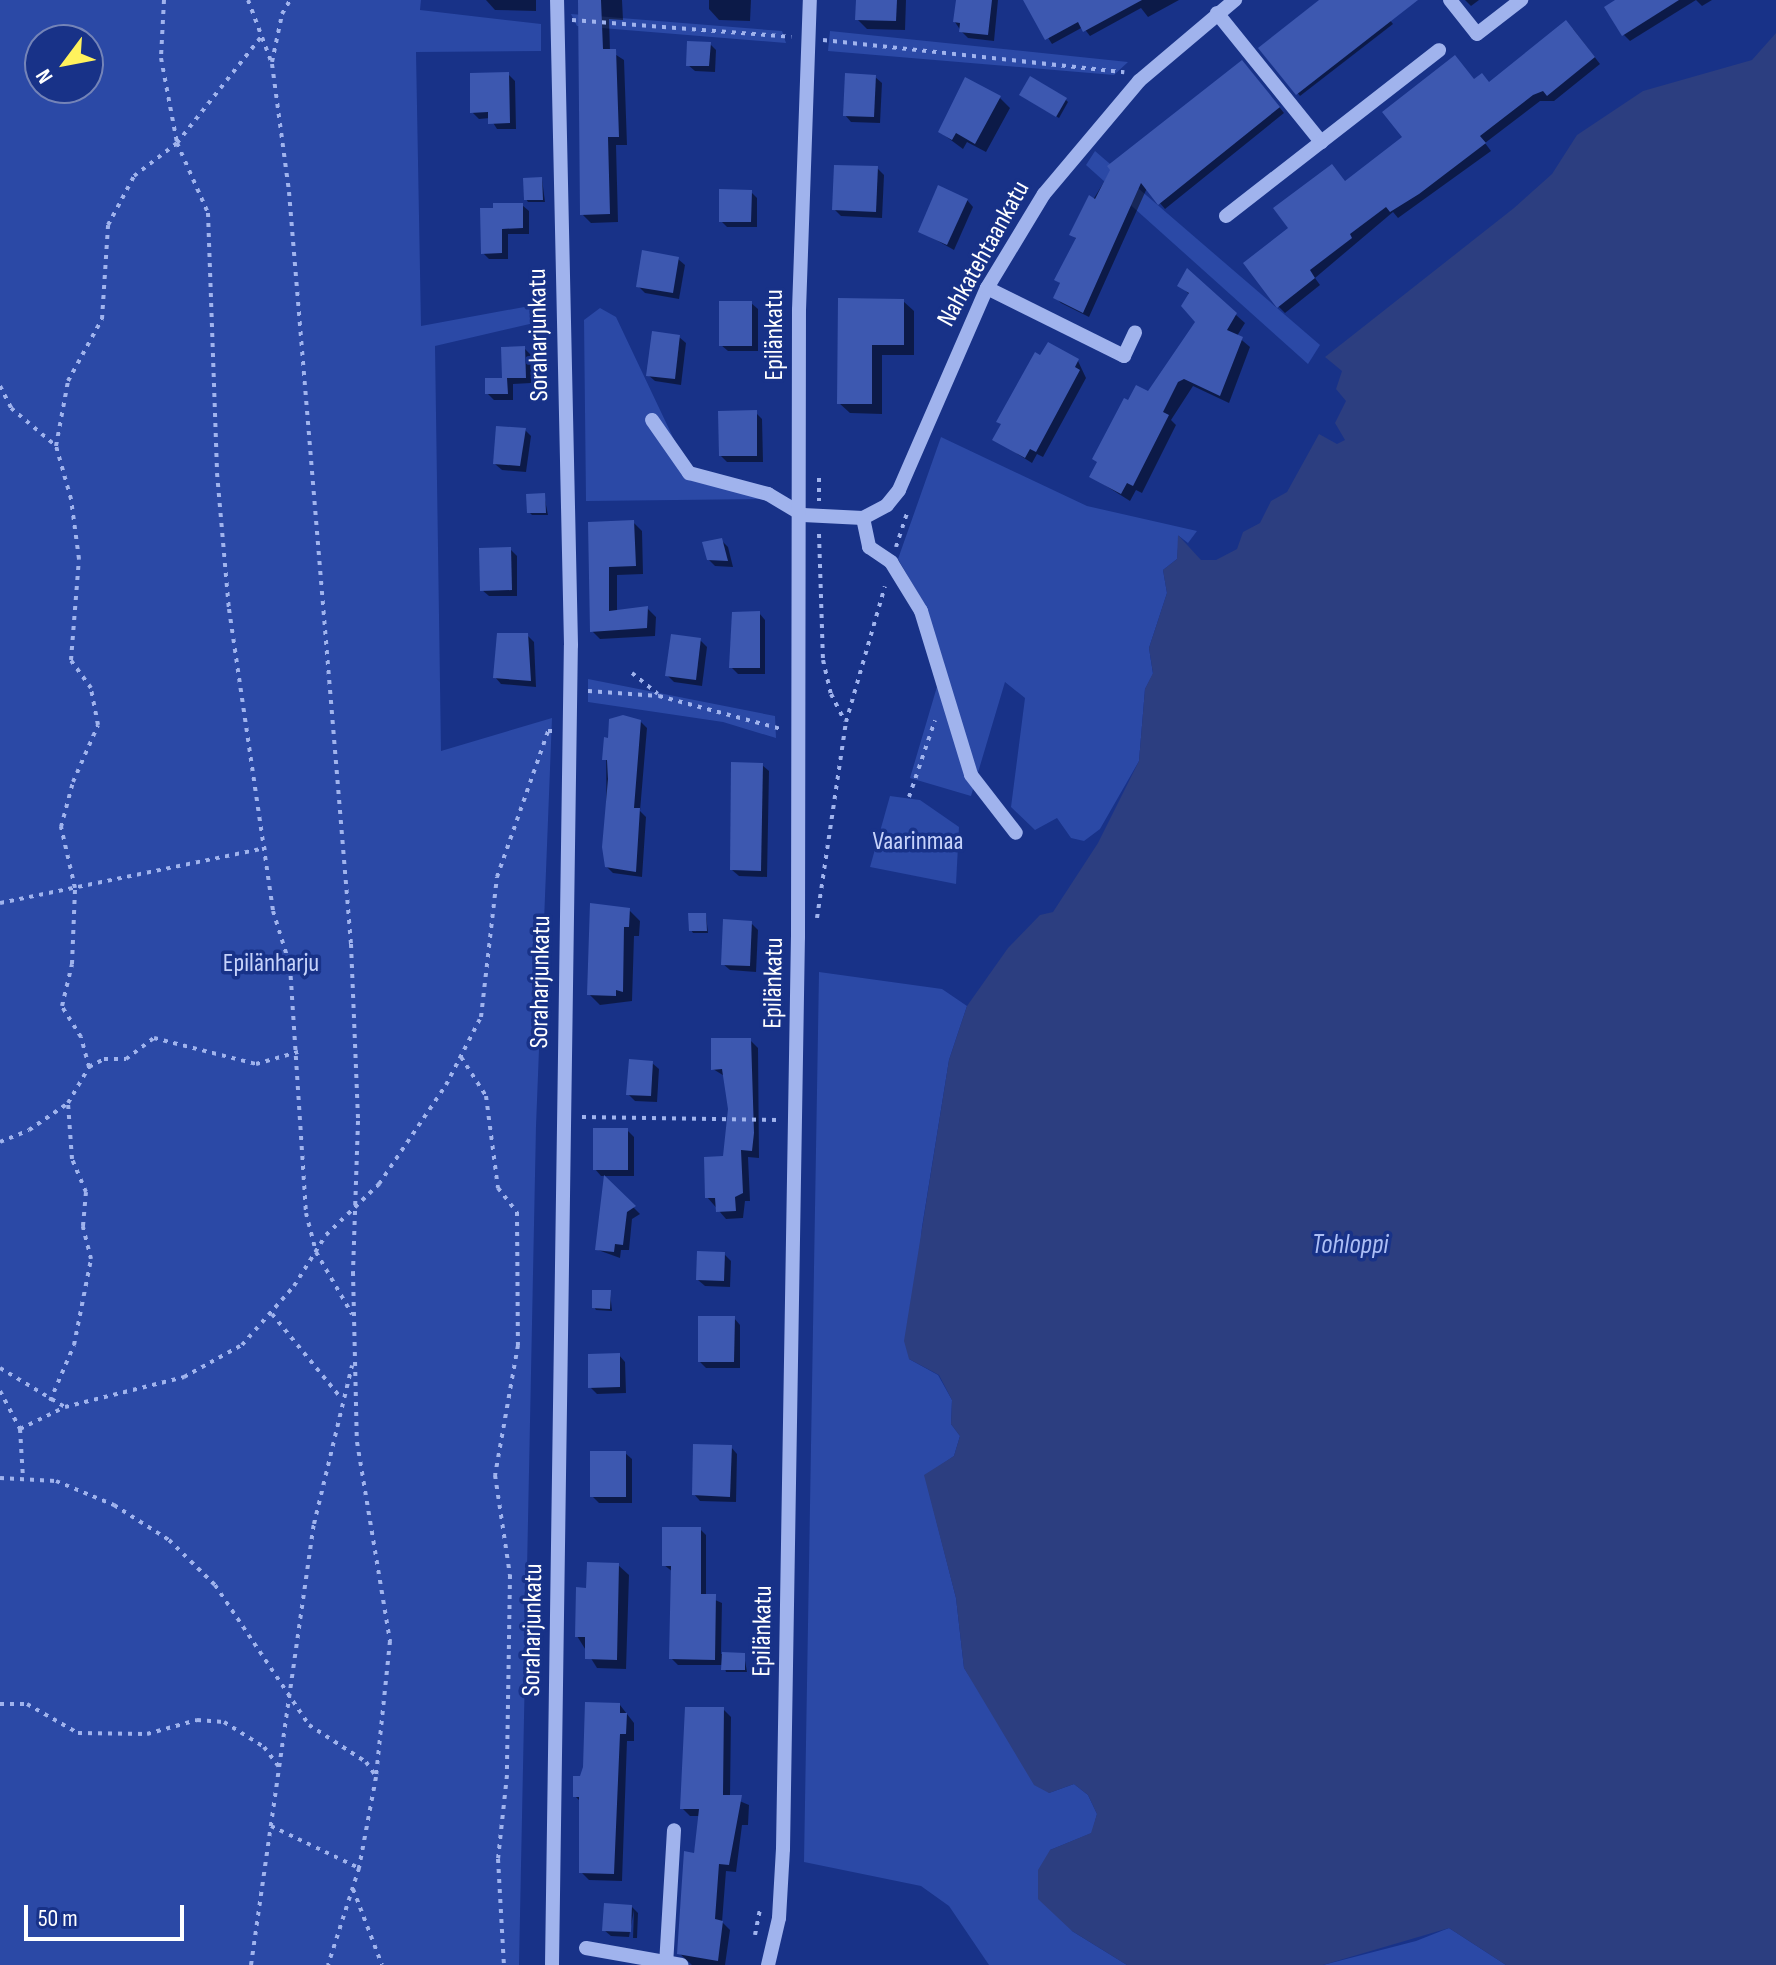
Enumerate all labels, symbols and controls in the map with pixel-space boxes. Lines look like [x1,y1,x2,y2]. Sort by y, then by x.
north arrow [24,24,104,104]
text: N [30,64,59,88]
street label: Nahkatehtaankatu [931,176,1037,332]
street label: Soraharjunkatu [522,268,556,402]
street label: Epilänkatu [759,289,791,381]
park label: Vaarinmaa [872,826,964,858]
street label: Soraharjunkatu [524,915,558,1049]
street label: Epilänkatu [758,937,790,1029]
park label: Epilänharju [223,948,319,980]
water label: Tohloppi [1312,1228,1388,1262]
street label: Soraharjunkatu [516,1563,550,1697]
street label: Epilänkatu [747,1585,779,1677]
scale bar [28,1889,188,1939]
text: 50 m [38,1904,78,1933]

